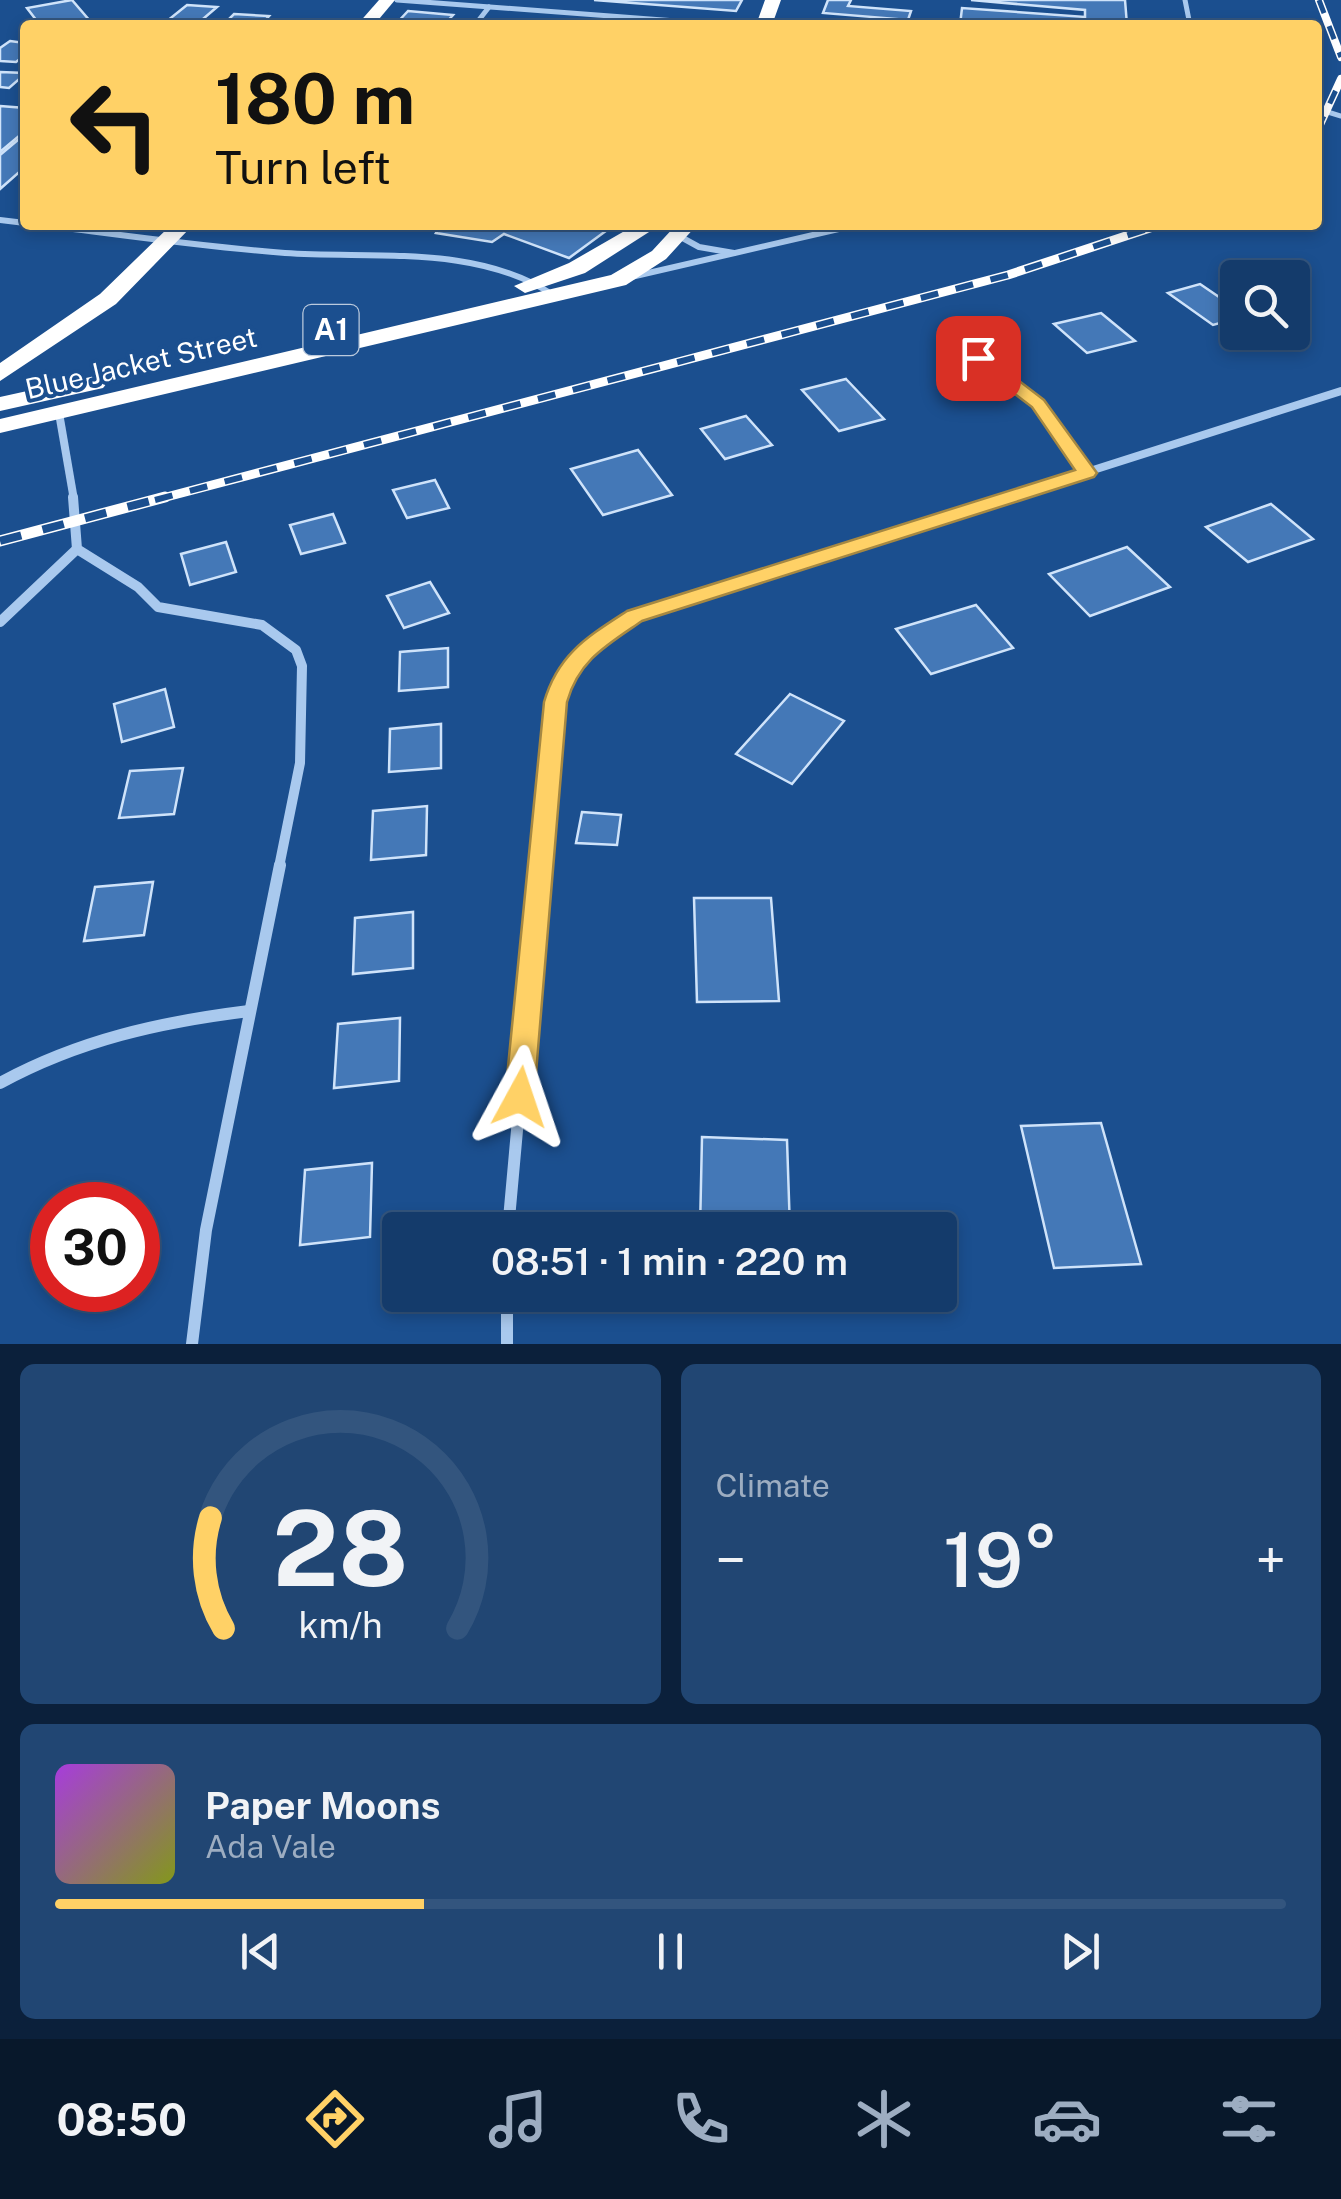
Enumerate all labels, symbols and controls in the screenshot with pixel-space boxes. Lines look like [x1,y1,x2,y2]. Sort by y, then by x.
text: 180 m [215,57,415,140]
icon: left [50,60,180,190]
text: Turn left [215,141,391,194]
map controls [1220,260,1310,350]
button: search [1220,260,1310,350]
road number: A1 [304,305,358,355]
pin [936,316,1021,401]
street label: Blue Jacket Street [22,320,260,405]
icon: arrive [951,331,1006,386]
position arrow [468,1045,572,1149]
speed limit sign: 30 [30,1182,160,1312]
text: 08:51 · 1 min · 220 m [491,1239,848,1284]
text: Climate [716,1467,830,1504]
text: 28 [272,1487,408,1609]
text: 19° [943,1516,1058,1604]
text: − [716,1528,746,1592]
text: + [1255,1528,1286,1592]
text: km/h [298,1604,382,1646]
text: Paper Moons [205,1783,440,1828]
text: Ada Vale [205,1828,336,1865]
icon: previous [233,1924,288,1979]
icon: pause [643,1924,698,1979]
icon: next [1053,1924,1108,1979]
icon: directions [300,2084,370,2154]
icon: music [483,2084,553,2154]
icon: phone [666,2084,736,2154]
icon: climate [849,2084,919,2154]
icon: car [1032,2084,1102,2154]
icon: filters [1214,2084,1284,2154]
text: 08:50 [56,2093,187,2146]

